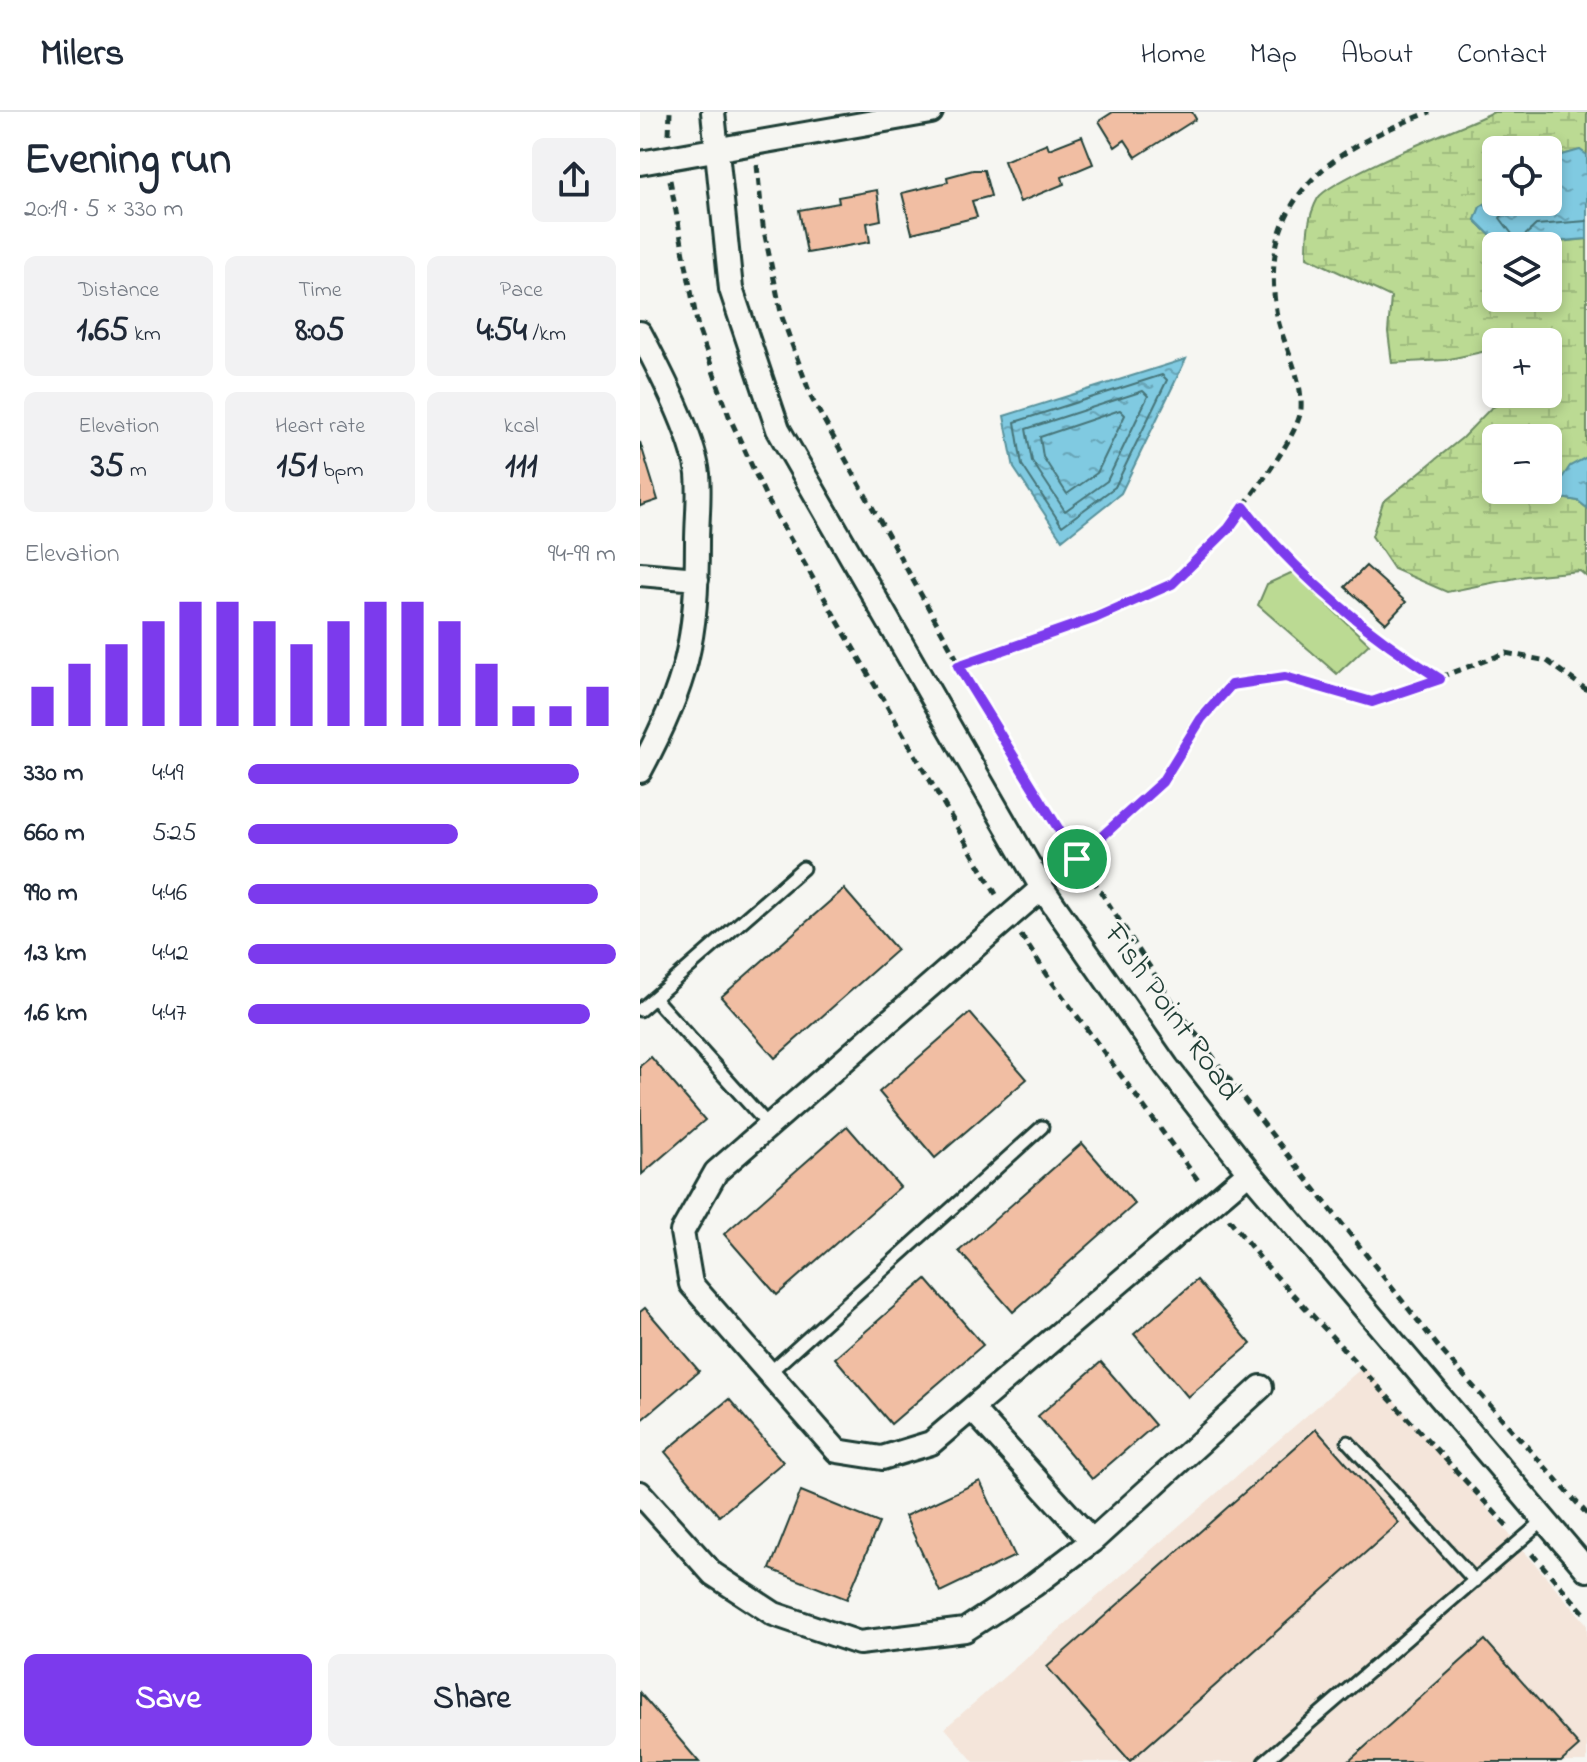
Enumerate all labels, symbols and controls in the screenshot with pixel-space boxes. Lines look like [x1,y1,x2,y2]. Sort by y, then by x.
text: Milers [40,27,124,83]
text: Home [1140,35,1206,76]
text: Map [1250,35,1297,76]
text: About [1341,35,1413,76]
text: Contact [1457,35,1547,76]
text: Evening run [24,129,231,193]
map controls [1482,136,1562,504]
button: locate [1482,136,1562,216]
button: share [532,138,616,222]
text: 20:19 · 5 × 330 m [24,191,183,229]
button: layers [1482,232,1562,312]
text: Distance [78,275,159,307]
text: Time [298,275,342,307]
text: Pace [500,275,543,307]
text: 1.65 [76,307,129,357]
text: 8:05 [295,307,345,357]
text: 4:54 [477,307,527,357]
text: km [129,319,161,351]
text: /km [527,319,566,351]
button: + [1482,328,1562,408]
text: Elevation [78,411,159,443]
text: Heart rate [275,411,365,443]
text: kcal [504,411,539,443]
button: − [1482,424,1562,504]
text: 35 [91,443,124,493]
text: 151 [276,443,317,493]
text: 111 [505,443,538,493]
text: m [124,455,147,487]
text: bpm [317,455,364,487]
text: Elevation [24,536,120,574]
text: 94–99 m [548,536,616,574]
text: 330 m [24,755,83,793]
text: 4:49 [152,755,183,793]
text: 660 m [24,815,85,853]
text: 5:25 [152,815,197,853]
pin [1043,825,1111,893]
icon: arrive [1055,837,1099,881]
text: 990 m [24,875,78,913]
text: 4:46 [152,875,187,913]
street label: Fish Point Road [1090,914,1251,1111]
text: 1.3 km [24,935,86,973]
text: 4:42 [152,935,189,973]
text: 1.6 km [24,995,87,1033]
text: 4:47 [152,995,186,1033]
button: Save [24,1654,312,1746]
button: Share [328,1654,616,1746]

